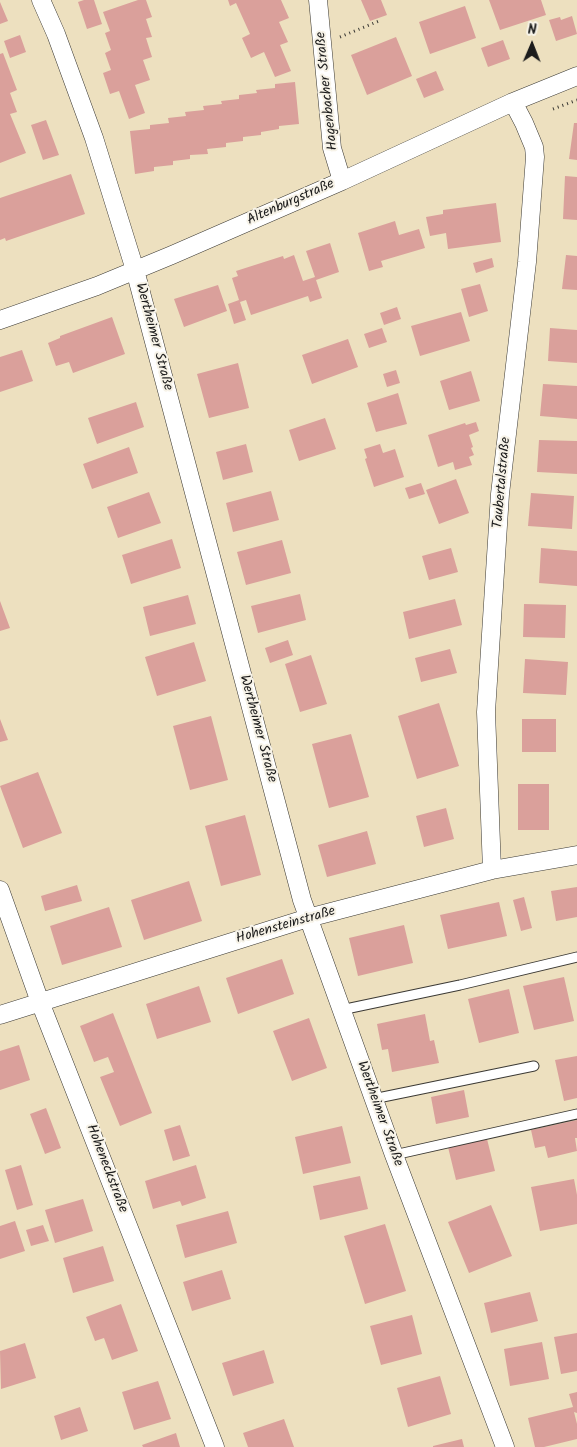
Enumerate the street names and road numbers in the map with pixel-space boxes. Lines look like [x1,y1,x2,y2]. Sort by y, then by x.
street label: Hagenbacher Straße [313,31,343,151]
street label: Altenburgstraße [245,176,337,230]
street label: Wertheimer Straße [131,281,175,393]
street label: Taubertalstraße [491,437,515,529]
street label: Wertheimer Straße [235,673,279,785]
street label: Hohensteinstraße [234,904,338,948]
street label: Wertheimer Straße [352,1059,406,1169]
street label: Hoheneckstraße [81,1123,131,1215]

